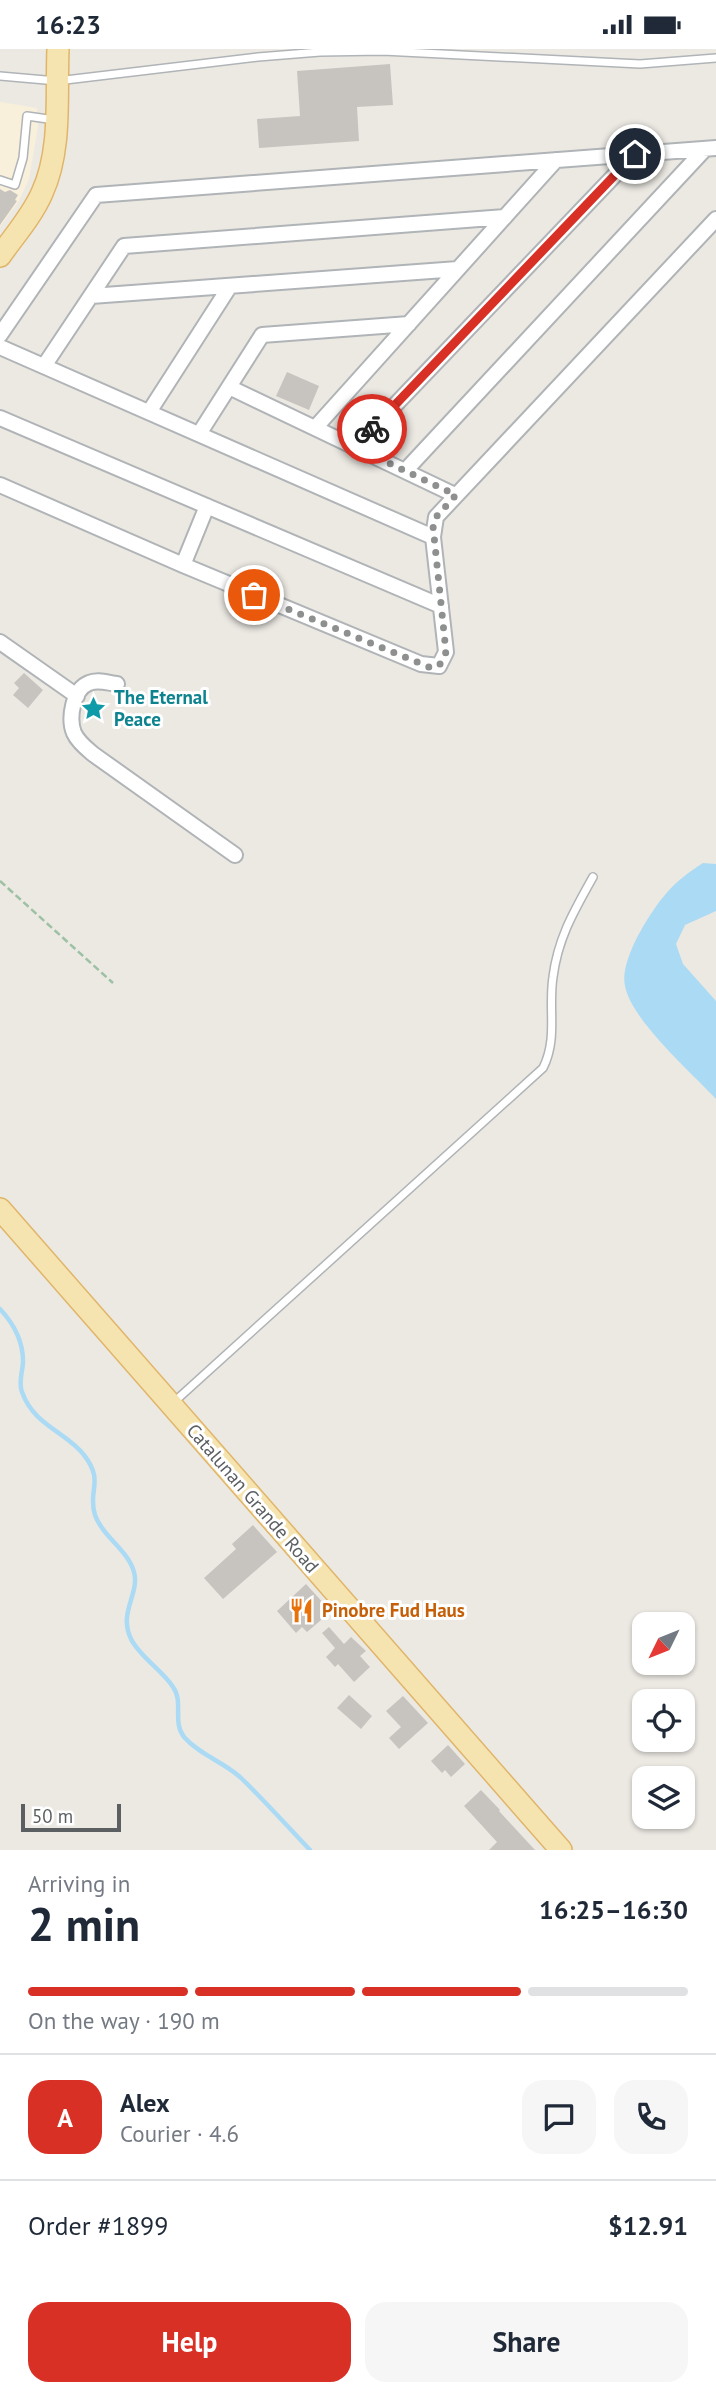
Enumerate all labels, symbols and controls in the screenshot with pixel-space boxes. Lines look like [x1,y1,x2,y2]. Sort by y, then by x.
text: 16:23 [35,8,101,41]
pin [605,124,665,184]
icon: home [616,135,654,173]
courier [337,394,407,464]
icon: bike [353,410,391,448]
pin [224,565,284,625]
icon: bag [235,576,273,614]
place label: The Eternal Peace [114,685,208,731]
place icon: The Eternal Peace [80,694,108,722]
street label: Catalunan Grande Road [182,1418,324,1578]
restaurant icon: Pinobre Fud Haus [288,1596,316,1624]
place label: Pinobre Fud Haus [322,1598,465,1622]
north arrow [632,1612,695,1675]
map controls [632,1612,695,1829]
button: locate [632,1689,695,1752]
button: layers [632,1766,695,1829]
scale bar [21,1801,121,1833]
text: 50 m [32,1804,73,1828]
text: Arriving in [28,1869,130,1898]
text: 16:25–16:30 [539,1893,688,1926]
text: 2 min [28,1894,140,1954]
text: On the way · 190 m [28,2006,220,2035]
button: chat [522,2080,596,2154]
button: phone [614,2080,688,2154]
text: Alex [120,2086,170,2119]
text: A [57,2101,73,2134]
text: Courier · 4.6 [120,2119,239,2148]
text: Order #1899 [28,2209,168,2242]
text: $12.91 [608,2209,688,2242]
button: Help [28,2302,351,2382]
button: Share [365,2302,688,2382]

